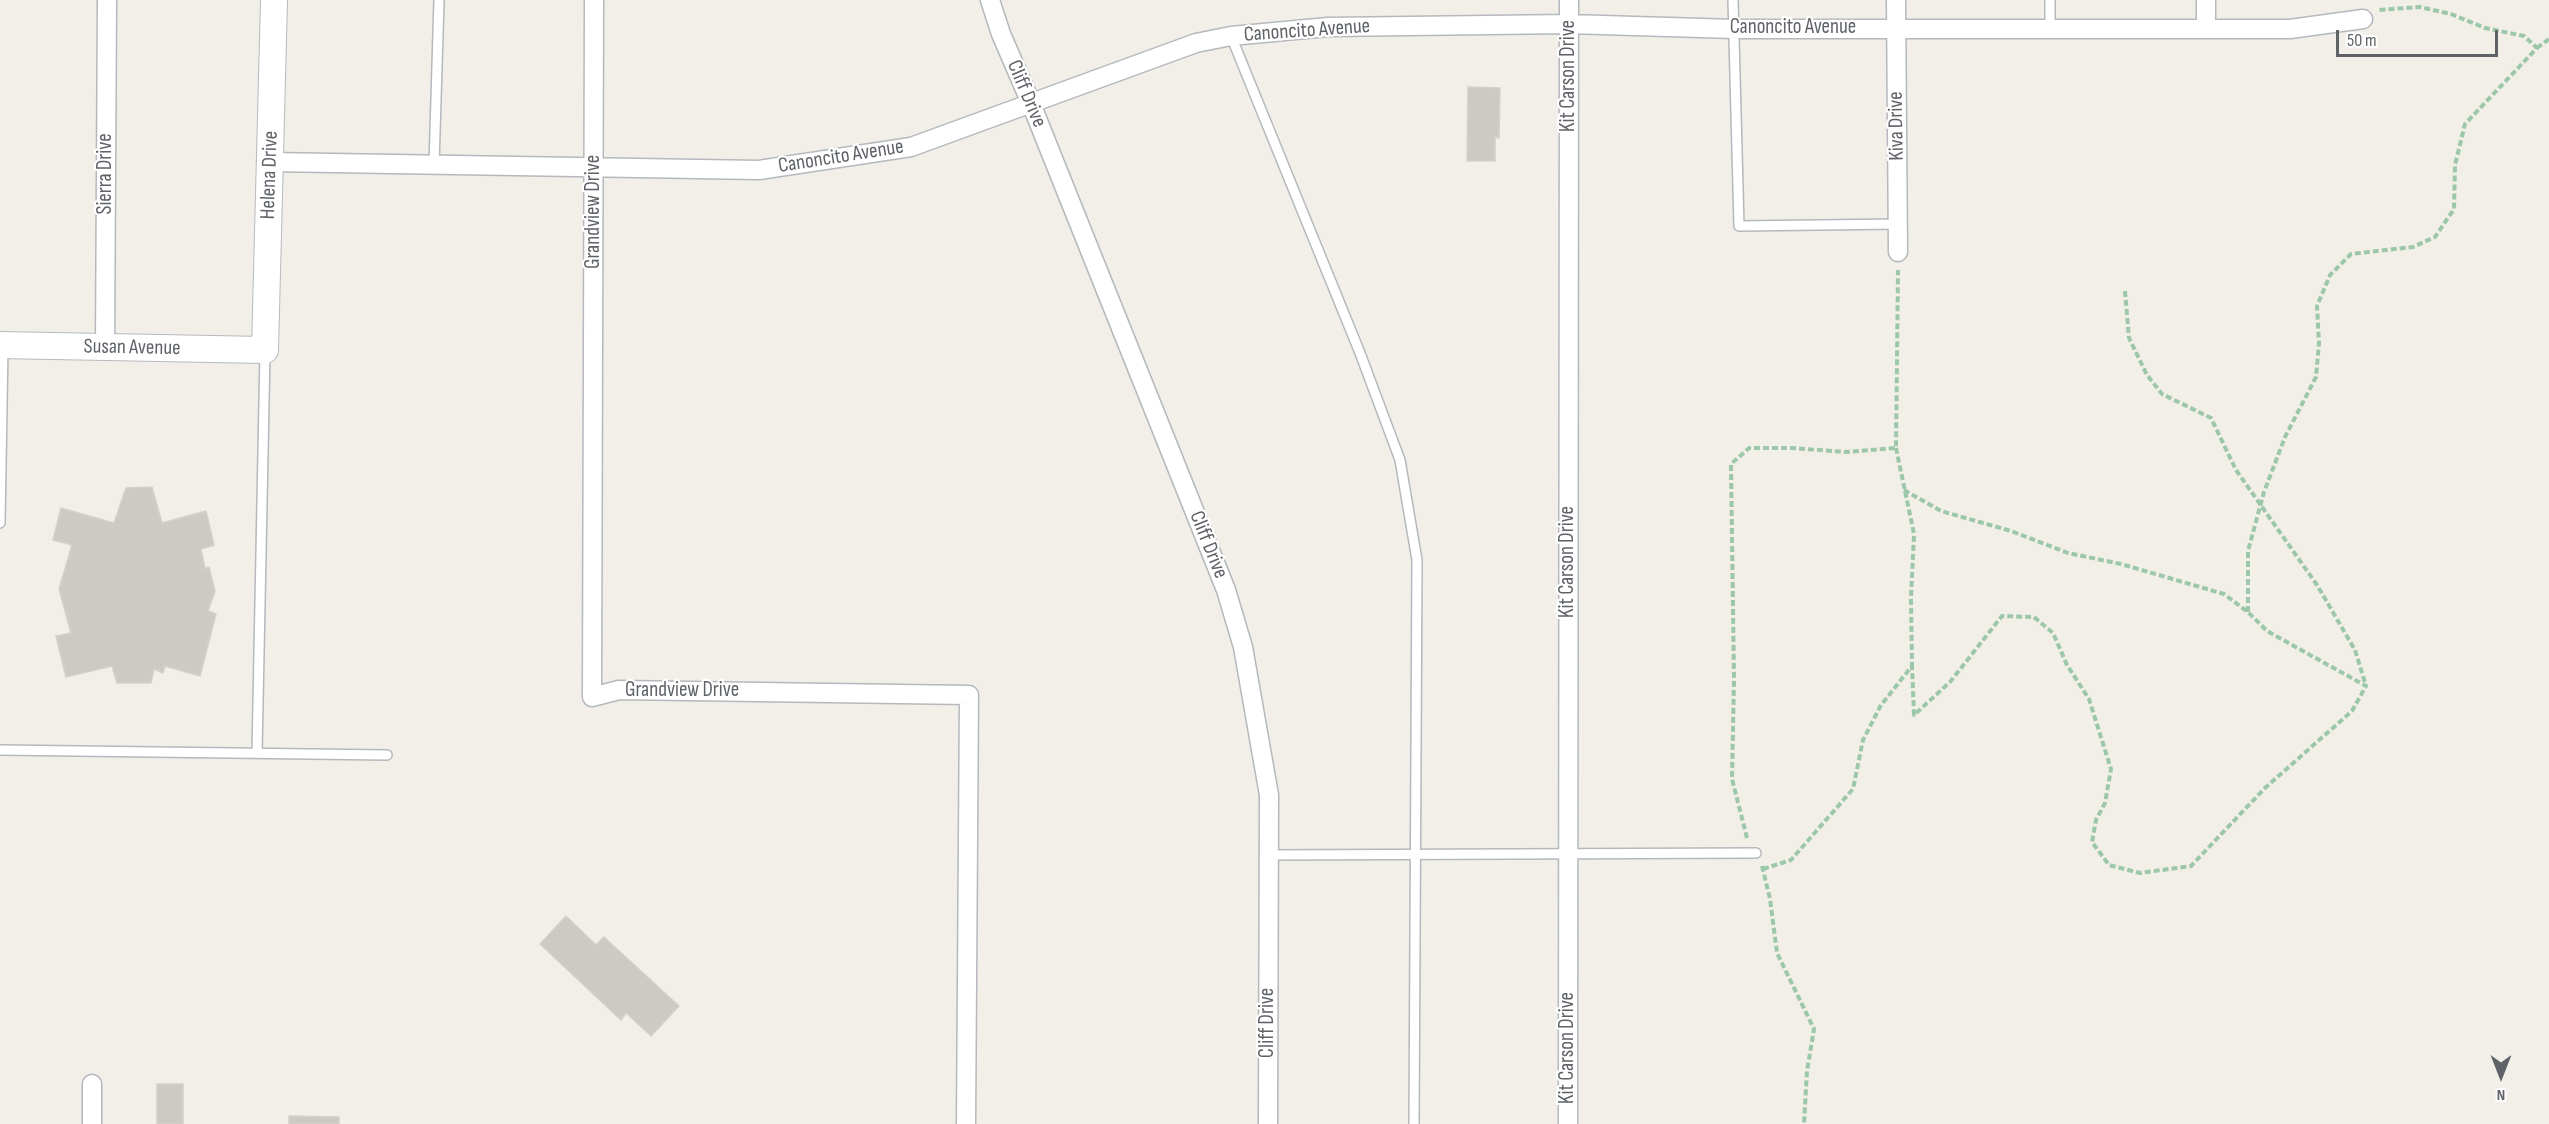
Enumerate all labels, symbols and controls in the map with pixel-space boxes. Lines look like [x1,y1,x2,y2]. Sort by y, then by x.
street label: Canoncito Avenue [1243,14,1371,48]
street label: Canoncito Avenue [1730,15,1856,41]
scale bar [2339,18,2501,56]
street label: Kit Carson Drive [1556,20,1582,132]
text: 50 m [2347,30,2377,51]
street label: Cliff Drive [1001,57,1051,131]
street label: Kiva Drive [1884,91,1910,161]
street label: Helena Drive [256,130,284,220]
street label: Sierra Drive [93,133,119,215]
street label: Canoncito Avenue [777,135,905,179]
street label: Grandview Drive [581,155,607,269]
street label: Susan Avenue [83,335,181,361]
street label: Kit Carson Drive [1555,506,1581,618]
street label: Cliff Drive [1183,508,1233,582]
street label: Grandview Drive [625,678,739,704]
street label: Cliff Drive [1255,988,1281,1058]
street label: Kit Carson Drive [1555,992,1581,1104]
north arrow [2471,1046,2531,1106]
text: N [2497,1085,2505,1104]

